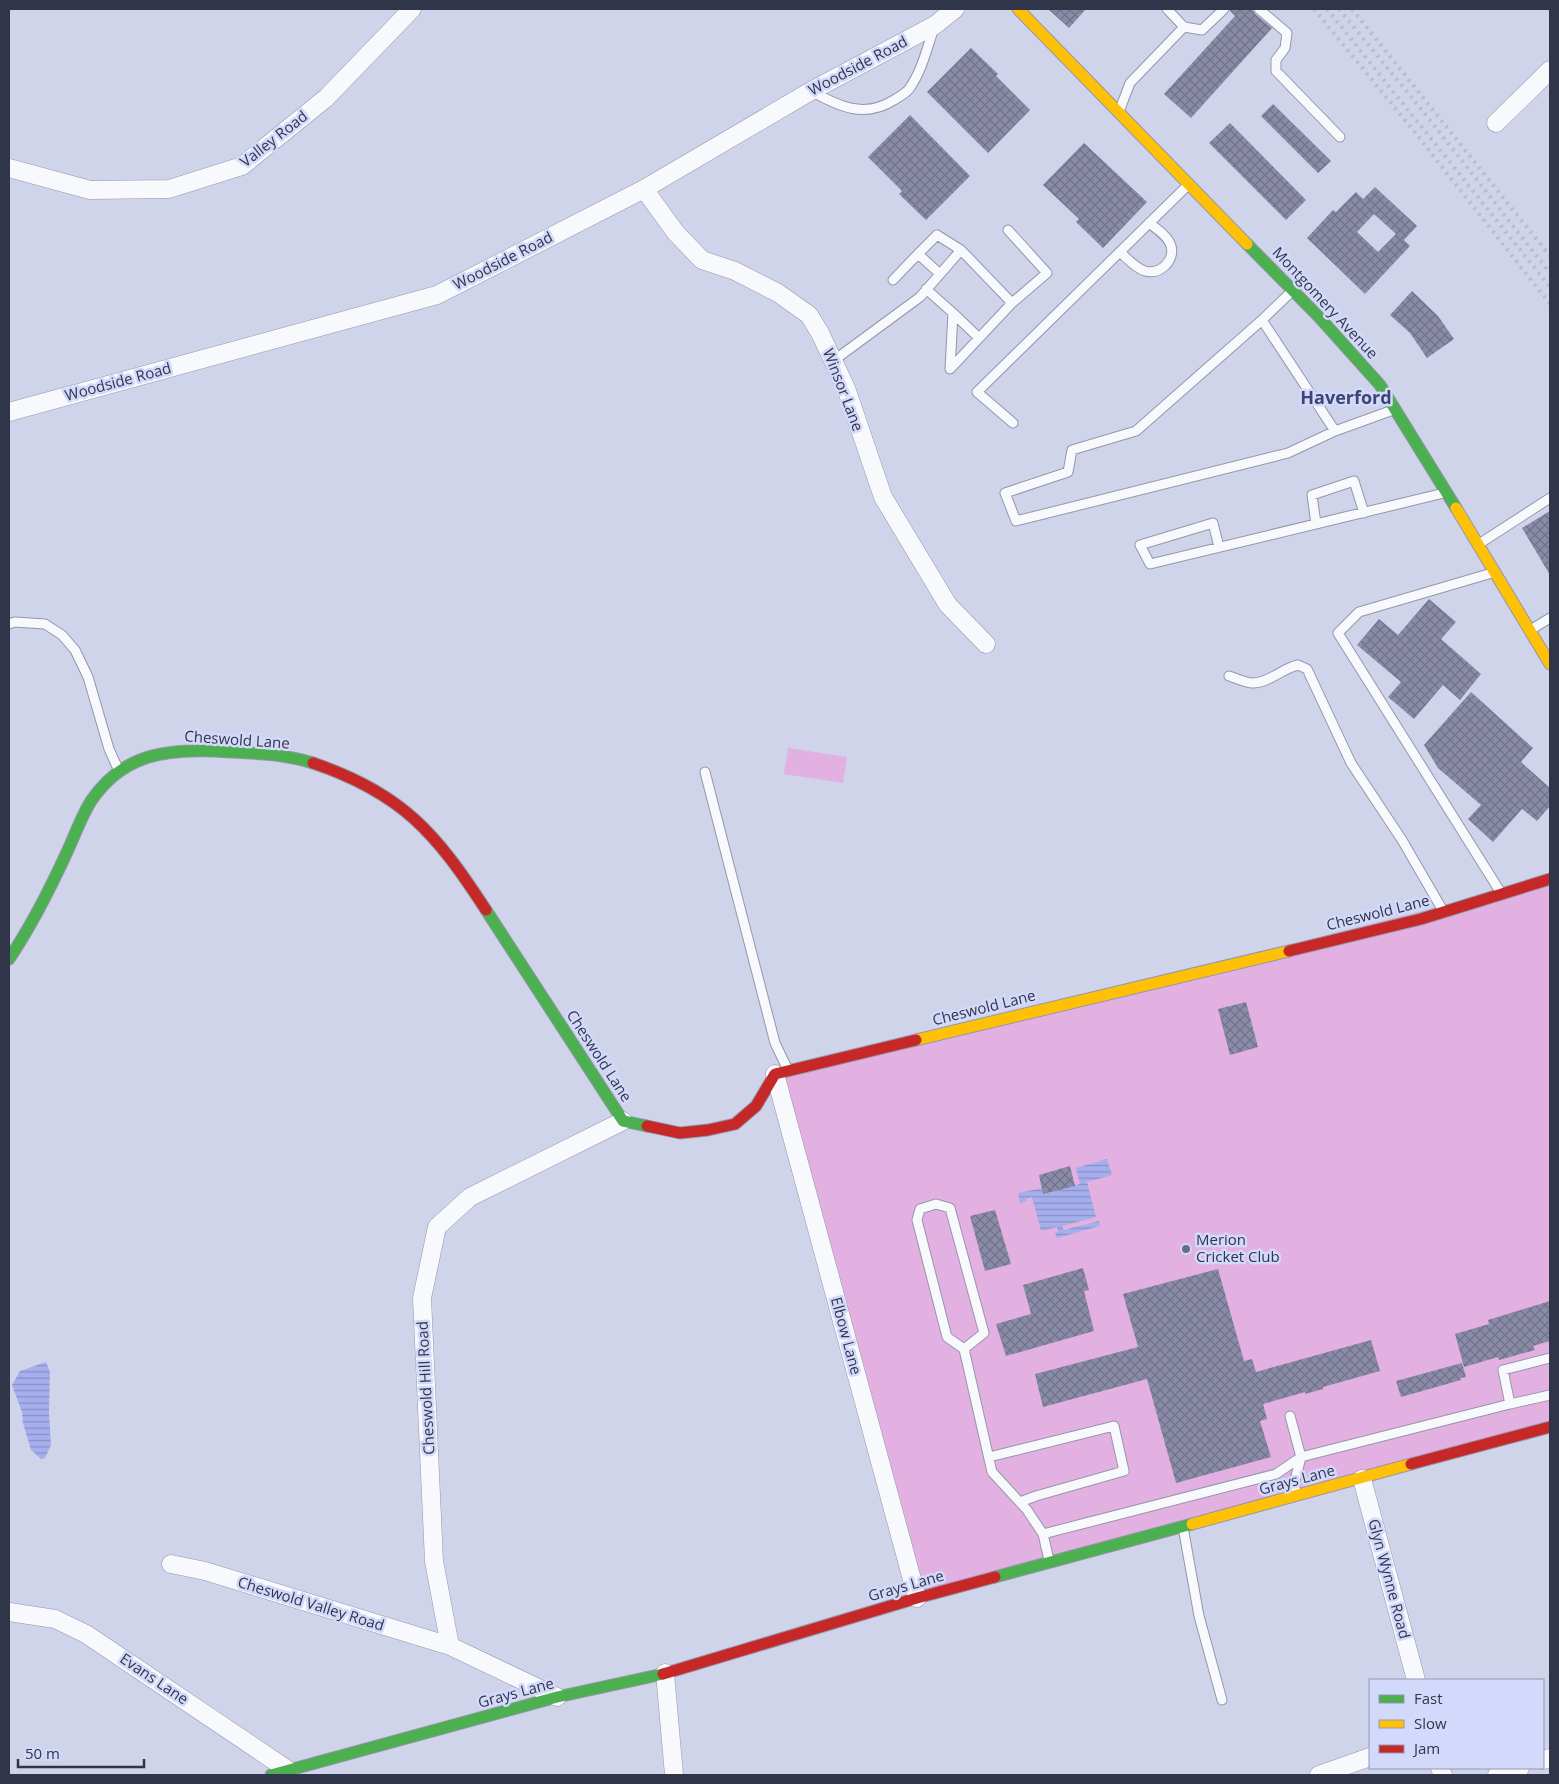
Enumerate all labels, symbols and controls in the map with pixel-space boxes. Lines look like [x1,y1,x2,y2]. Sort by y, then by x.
street label: Woodside Road [805,31,910,100]
street label: Valley Road [236,106,311,171]
street label: Woodside Road [449,226,556,294]
street label: Montgomery Avenue [1269,242,1383,363]
street label: Winsor Lane [819,346,869,434]
street label: Woodside Road [62,357,173,405]
district label: Haverford [1300,385,1392,409]
street label: Cheswold Lane [184,725,290,753]
street label: Cheswold Lane [1324,890,1431,934]
street label: Cheswold Lane [930,985,1037,1029]
street label: Cheswold Lane [563,1006,637,1105]
place label: Merion Cricket Club [1196,1229,1280,1266]
marker: Merion Cricket Club [1180,1243,1192,1255]
street label: Elbow Lane [827,1295,867,1377]
street label: Cheswold Hill Road [412,1321,438,1455]
street label: Grays Lane [1257,1459,1337,1499]
street label: Glyn Wynne Road [1364,1517,1416,1641]
street label: Grays Lane [866,1565,946,1605]
street label: Cheswold Valley Road [236,1571,387,1635]
street label: Evans Lane [117,1648,193,1708]
street label: Grays Lane [476,1672,556,1712]
legend [1369,1679,1544,1769]
text: Fast [1414,1688,1443,1708]
text: Slow [1414,1713,1447,1733]
scale bar [18,1736,144,1768]
text: Jam [1412,1738,1440,1758]
text: 50 m [25,1743,60,1763]

